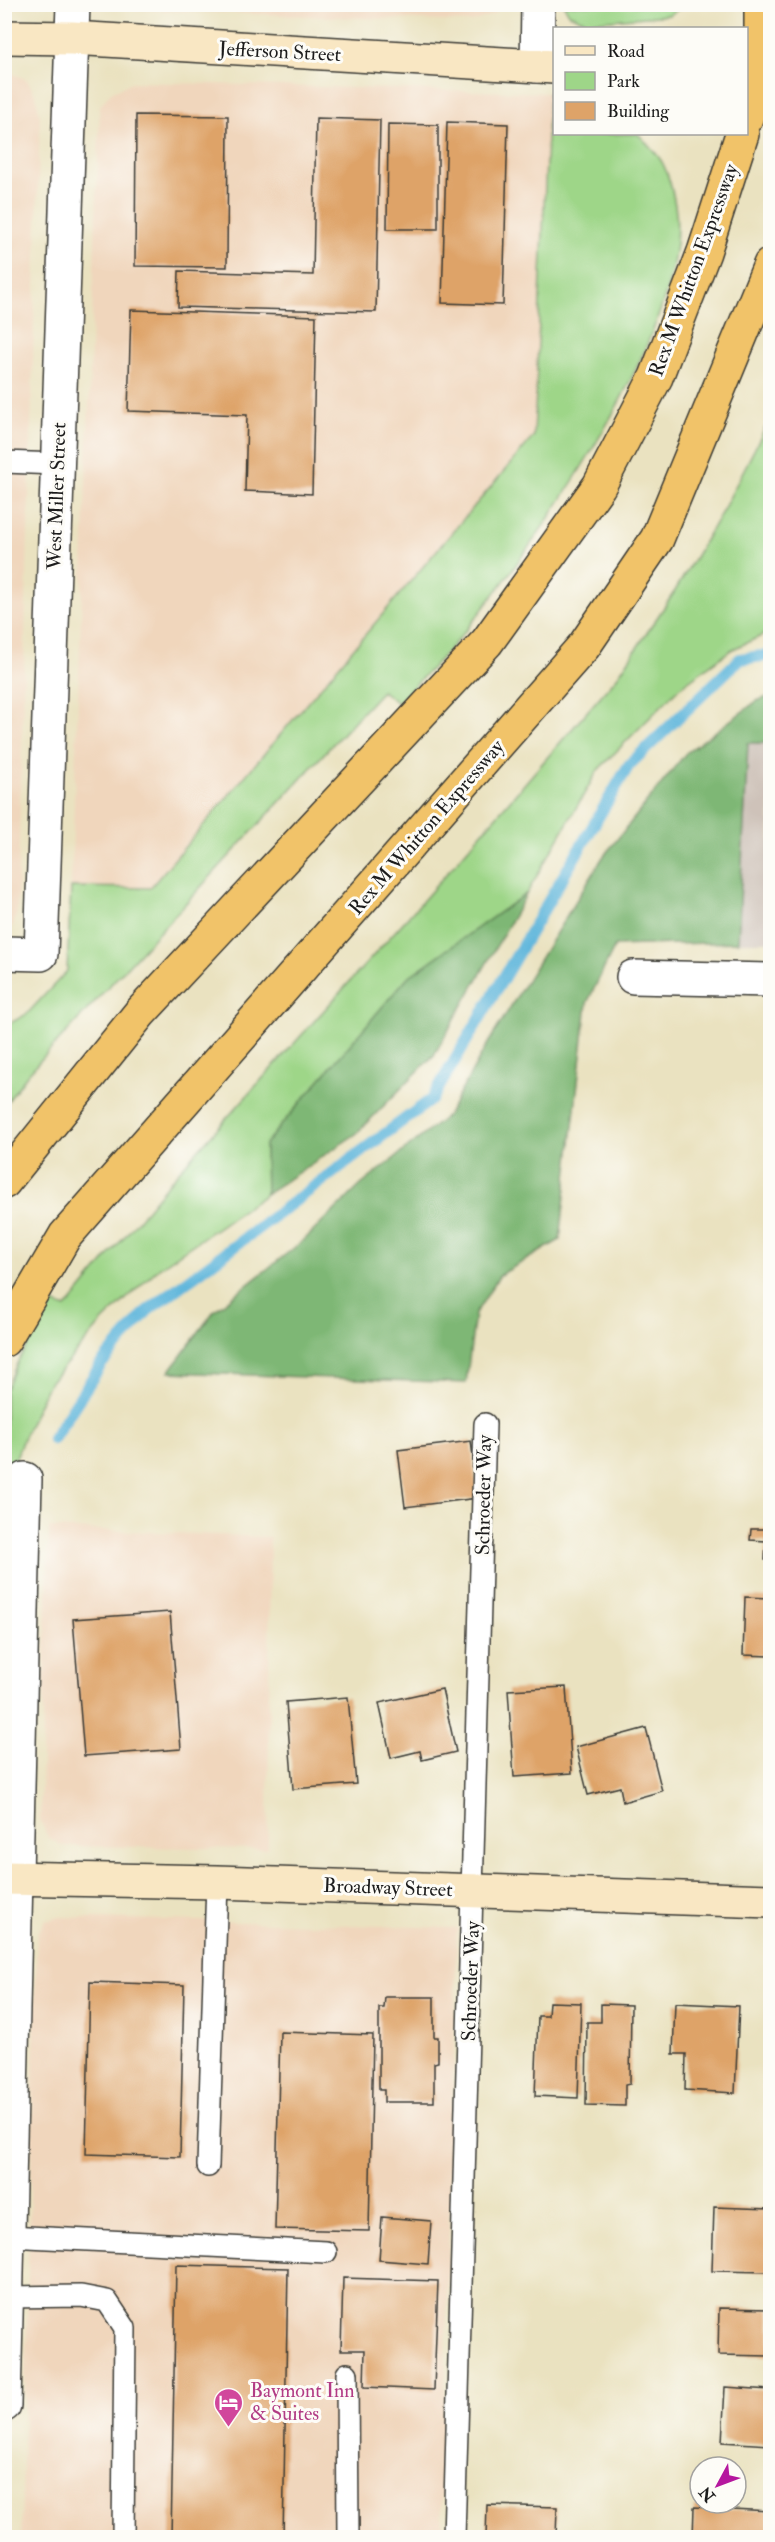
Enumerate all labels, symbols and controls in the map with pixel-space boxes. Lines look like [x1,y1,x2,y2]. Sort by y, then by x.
legend [553,27,748,135]
street label: Jefferson Street [217,36,342,67]
text: Road [607,40,645,63]
text: Park [607,70,640,93]
text: Building [607,100,670,123]
street label: Rex M Whitton Expressway [643,159,745,380]
street label: West Miller Street [41,421,72,571]
street label: Rex M Whitton Expressway [343,734,511,921]
street label: Schroeder Way [470,1433,497,1555]
street label: Broadway Street [323,1873,454,1902]
street label: Schroeder Way [456,1919,485,2042]
place label: Baymont Inn & Suites [250,2378,355,2426]
hotel icon: Baymont Inn & Suites [213,2386,245,2428]
north arrow [688,2455,748,2515]
text: N [695,2482,720,2507]

